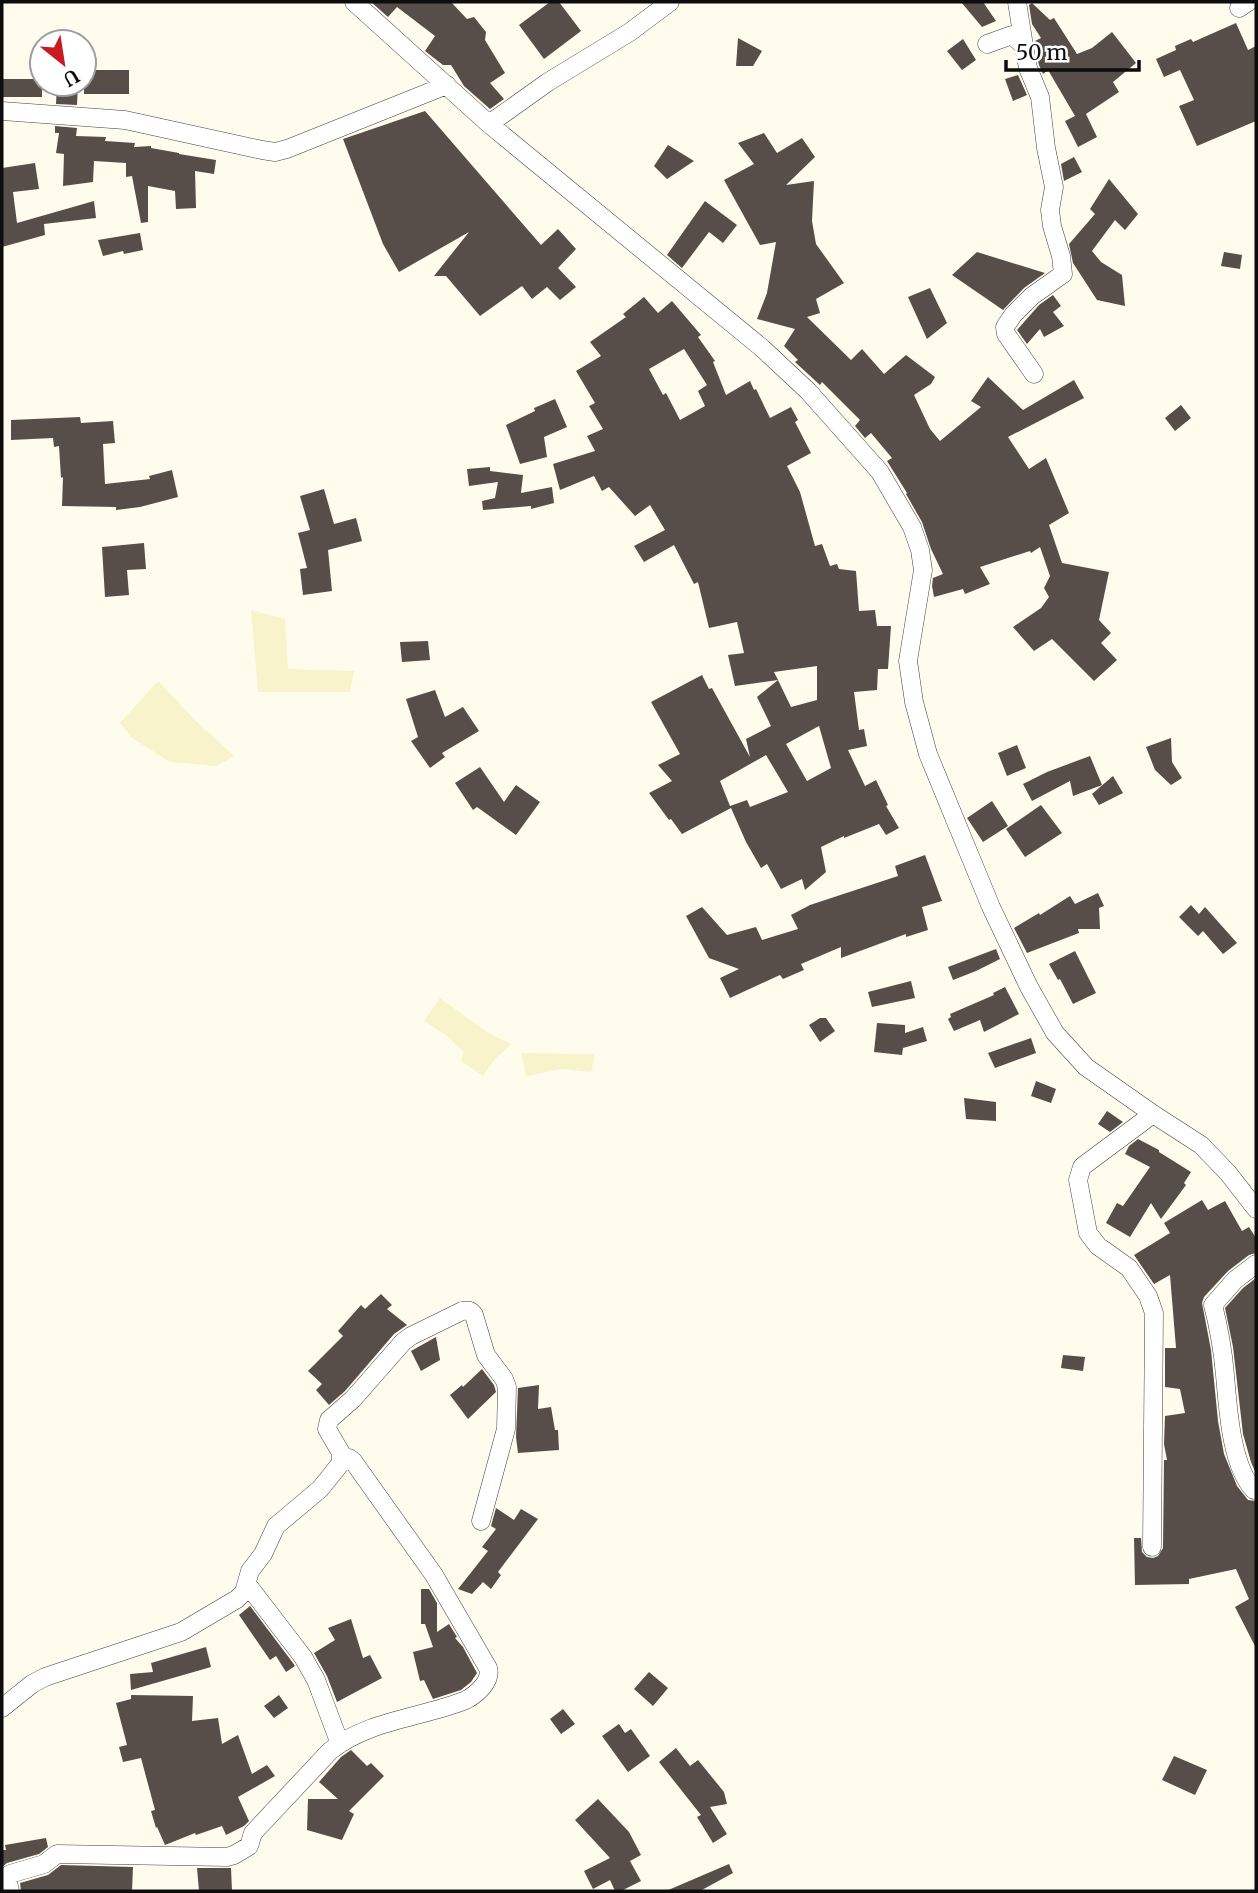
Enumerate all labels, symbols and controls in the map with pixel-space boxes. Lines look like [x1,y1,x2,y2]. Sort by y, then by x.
north arrow [28,28,98,98]
scale bar [1006,28,1139,72]
text: 50 m [1016,39,1067,66]
text: U [59,64,84,92]

